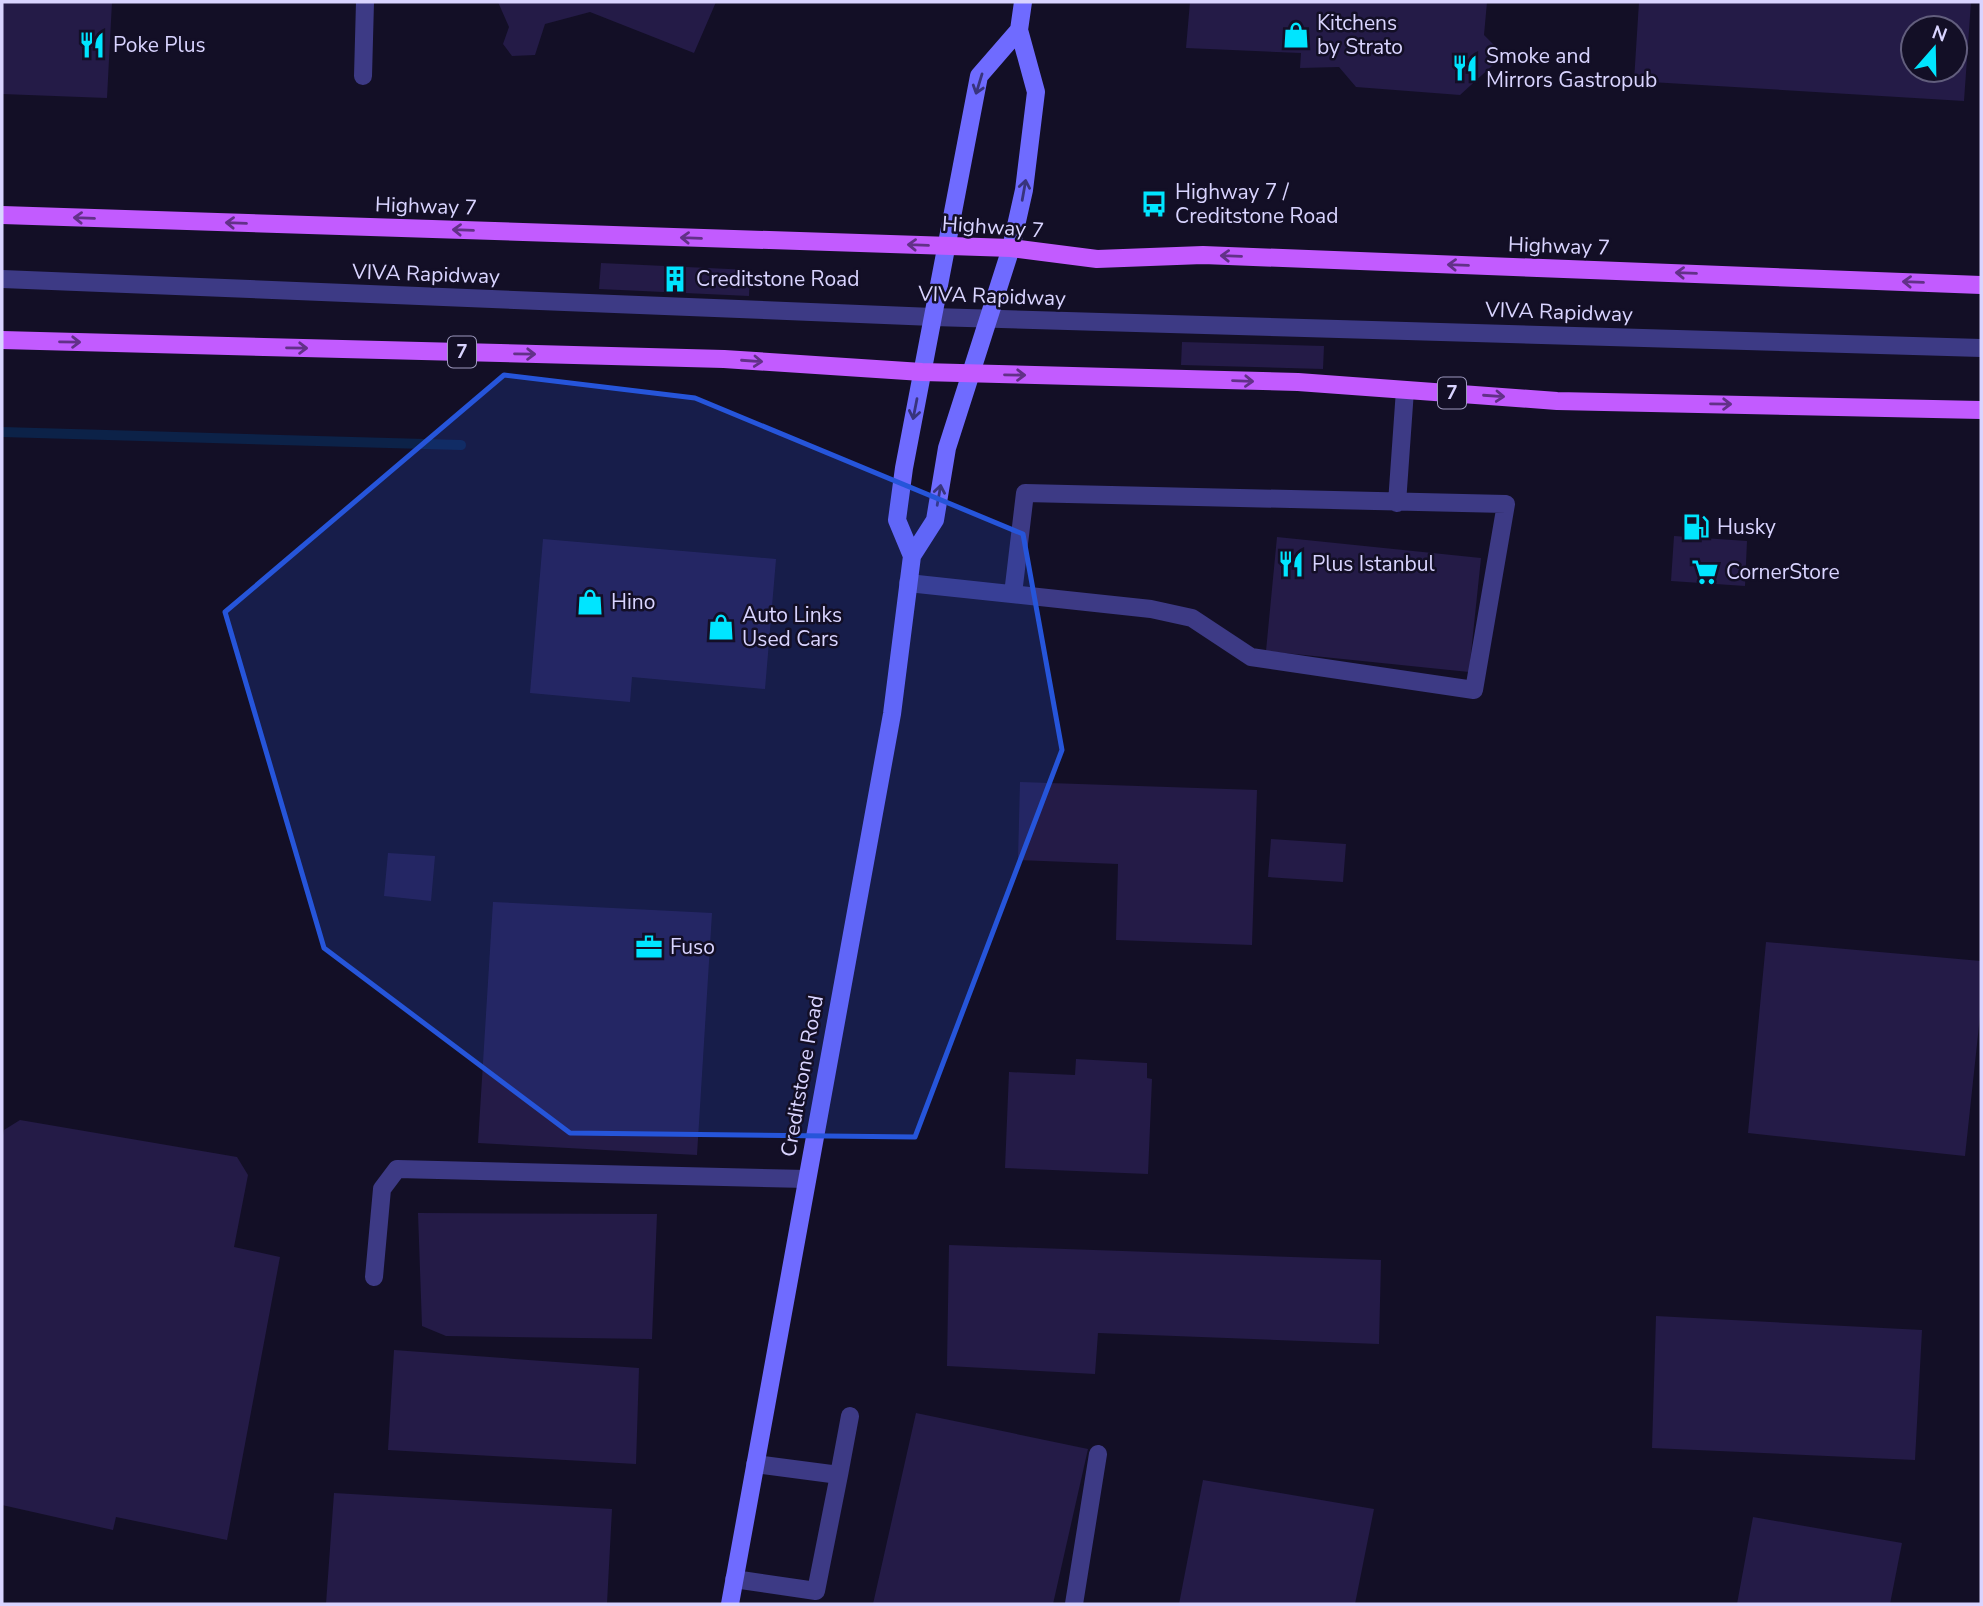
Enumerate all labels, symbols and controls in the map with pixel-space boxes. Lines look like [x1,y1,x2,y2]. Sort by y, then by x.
place label: Kitchens by Strato [1317,9,1403,61]
north arrow [1899,14,1969,84]
text: N [1928,19,1951,49]
shop icon: Kitchens by Strato [1281,20,1311,50]
restaurant icon: Poke Plus [77,30,107,60]
place label: Poke Plus [113,31,206,59]
place label: Smoke and Mirrors Gastropub [1486,42,1657,94]
restaurant icon: Smoke and Mirrors Gastropub [1450,53,1480,83]
one-way arrow [971,72,984,94]
place label: Highway 7 / Creditstone Road [1175,178,1338,230]
one-way arrow [1018,179,1031,202]
bus stop icon: Highway 7 / Creditstone Road [1139,189,1169,219]
street label: Highway 7 [374,190,478,222]
street label: Highway 7 [941,209,1045,245]
one-way arrow [73,211,96,225]
one-way arrow [225,216,248,230]
one-way arrow [452,224,475,237]
street label: Highway 7 [1507,230,1611,262]
one-way arrow [680,231,703,244]
one-way arrow [907,238,930,252]
one-way arrow [1220,249,1243,262]
street label: VIVA Rapidway [351,257,500,291]
one-way arrow [1447,258,1470,271]
building icon: Creditstone Road [660,264,690,294]
place label: Creditstone Road [696,265,859,293]
one-way arrow [1674,267,1697,280]
one-way arrow [1902,276,1925,289]
street label: VIVA Rapidway [917,279,1066,313]
street label: VIVA Rapidway [1484,295,1633,329]
one-way arrow [58,335,81,349]
road number: 7 [448,336,476,368]
one-way arrow [286,341,309,355]
one-way arrow [513,347,536,361]
one-way arrow [740,355,763,368]
one-way arrow [1003,368,1026,381]
one-way arrow [1231,374,1254,387]
road number: 7 [1438,378,1466,408]
one-way arrow [1482,390,1505,403]
one-way arrow [908,397,922,420]
one-way arrow [1710,397,1733,411]
one-way arrow [933,484,946,506]
fuel station icon: Husky [1681,512,1711,542]
place label: Husky [1717,513,1776,541]
restaurant icon: Plus Istanbul [1276,549,1306,579]
place label: Plus Istanbul [1312,550,1436,578]
supermarket icon: CornerStore [1690,557,1720,587]
place label: CornerStore [1726,558,1840,586]
shop icon: Hino [575,587,605,617]
place label: Hino [611,588,655,616]
place label: Auto Links Used Cars [742,601,842,653]
shop icon: Auto Links Used Cars [706,612,736,642]
office icon: Fuso [634,932,664,962]
place label: Fuso [670,933,715,961]
street label: Creditstone Road [774,993,830,1159]

